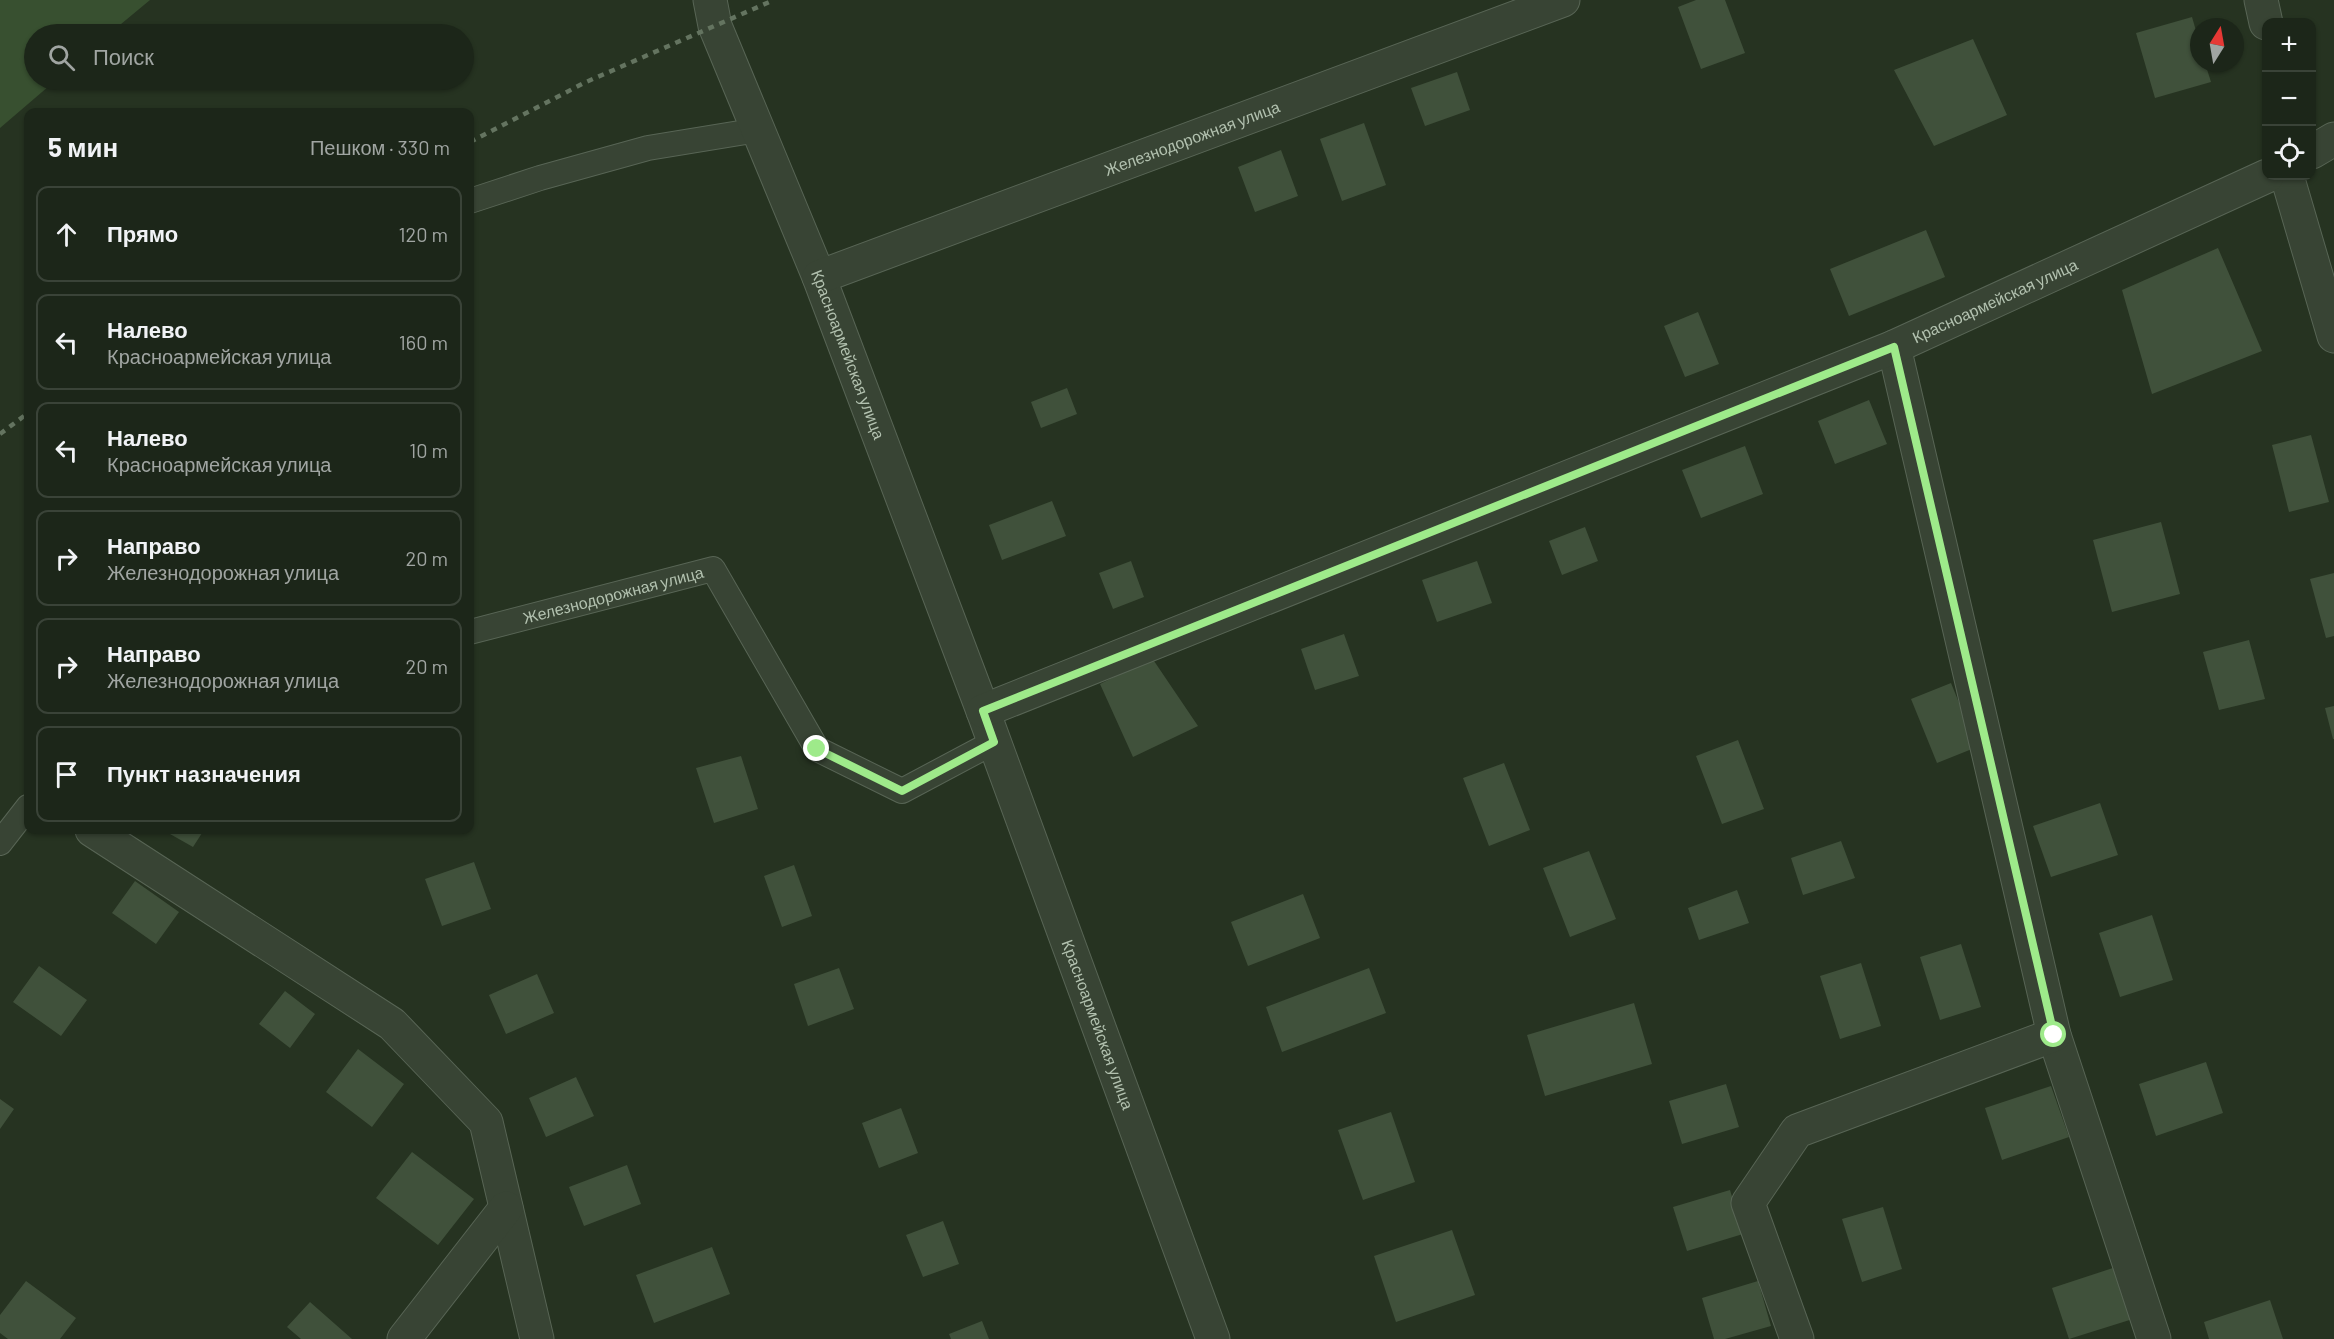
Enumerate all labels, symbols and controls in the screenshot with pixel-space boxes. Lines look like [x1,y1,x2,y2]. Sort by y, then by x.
north arrow [2190,18,2244,72]
map controls [2262,18,2316,180]
button: + [2262,18,2316,72]
search box [24,24,474,90]
icon: search [45,41,78,74]
text: Поиск [93,43,154,69]
button: − [2262,72,2316,126]
street label: Железнодорожная улица [1101,96,1282,179]
button: locate [2262,126,2316,180]
text: 5 мин [48,131,118,162]
text: Пешком · 330 m [310,135,450,159]
icon: ahead [50,218,83,251]
text: Прямо [107,220,178,246]
text: 120 m [398,222,448,246]
street label: Красноармейская улица [1909,254,2080,346]
street label: Красноармейская улица [808,267,889,442]
text: Налево [107,316,188,342]
icon: left [50,326,83,359]
text: 160 m [399,330,448,354]
text: Красноармейская улица [107,344,331,368]
text: Налево [107,424,188,450]
icon: left [50,434,83,467]
text: 10 m [409,438,448,462]
text: Красноармейская улица [107,452,331,476]
text: Направо [107,532,201,558]
icon: right [50,542,83,575]
text: 20 m [405,546,448,570]
text: Железнодорожная улица [107,560,339,584]
street label: Железнодорожная улица [521,562,706,627]
text: Направо [107,640,201,666]
icon: right [50,650,83,683]
text: 20 m [405,654,448,678]
text: Железнодорожная улица [107,668,339,692]
route end [803,735,829,761]
icon: arrive [50,758,83,791]
text: Пункт назначения [107,760,301,786]
street label: Красноармейская улица [1058,937,1138,1112]
route start [2040,1021,2066,1047]

